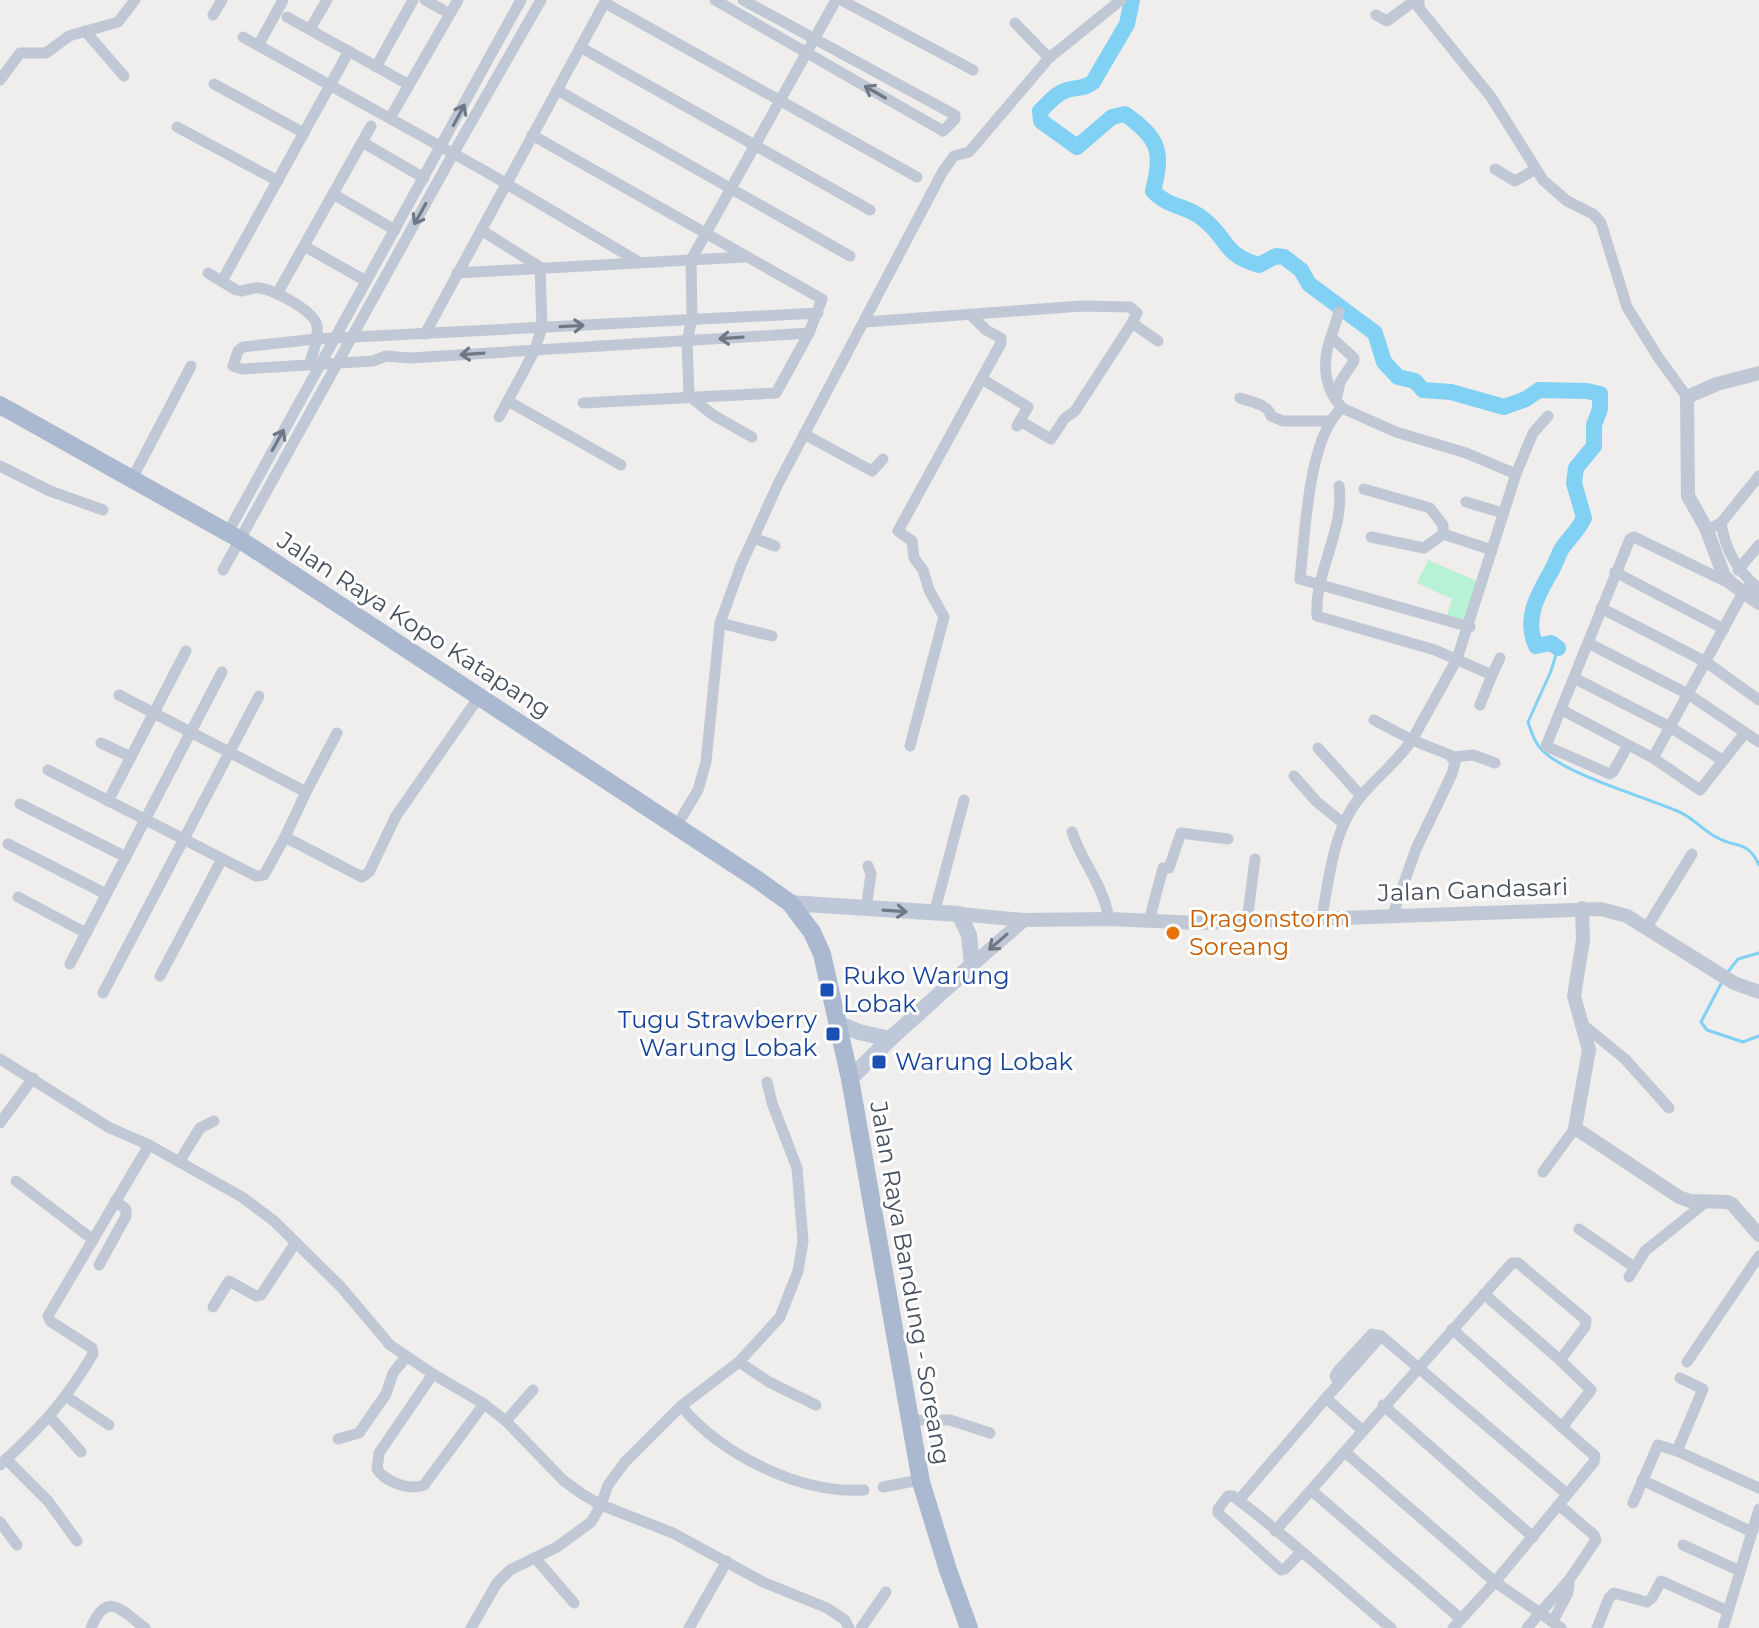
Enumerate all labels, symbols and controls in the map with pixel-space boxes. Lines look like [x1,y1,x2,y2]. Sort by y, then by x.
one-way arrow [864,84,888,99]
one-way arrow [451,104,467,128]
one-way arrow [412,202,428,225]
one-way arrow [558,318,585,333]
one-way arrow [718,331,745,346]
one-way arrow [459,347,486,362]
one-way arrow [271,429,287,453]
street label: Jalan Raya Kopo Katapang [271,525,556,724]
street label: Jalan Gandasari [1376,872,1569,907]
one-way arrow [881,904,908,919]
place label: Dragonstorm Soreang [1189,904,1350,961]
marker: Dragonstorm Soreang [1164,924,1182,942]
one-way arrow [988,933,1008,951]
place label: Ruko Warung Lobak [843,961,1010,1018]
marker: Ruko Warung Lobak [818,981,836,999]
place label: Tugu Strawberry Warung Lobak [618,1005,818,1062]
marker: Tugu Strawberry Warung Lobak [824,1025,842,1043]
place label: Warung Lobak [895,1047,1074,1076]
marker: Warung Lobak [870,1053,888,1071]
street label: Jalan Raya Bandung - Soreang [864,1098,957,1467]

